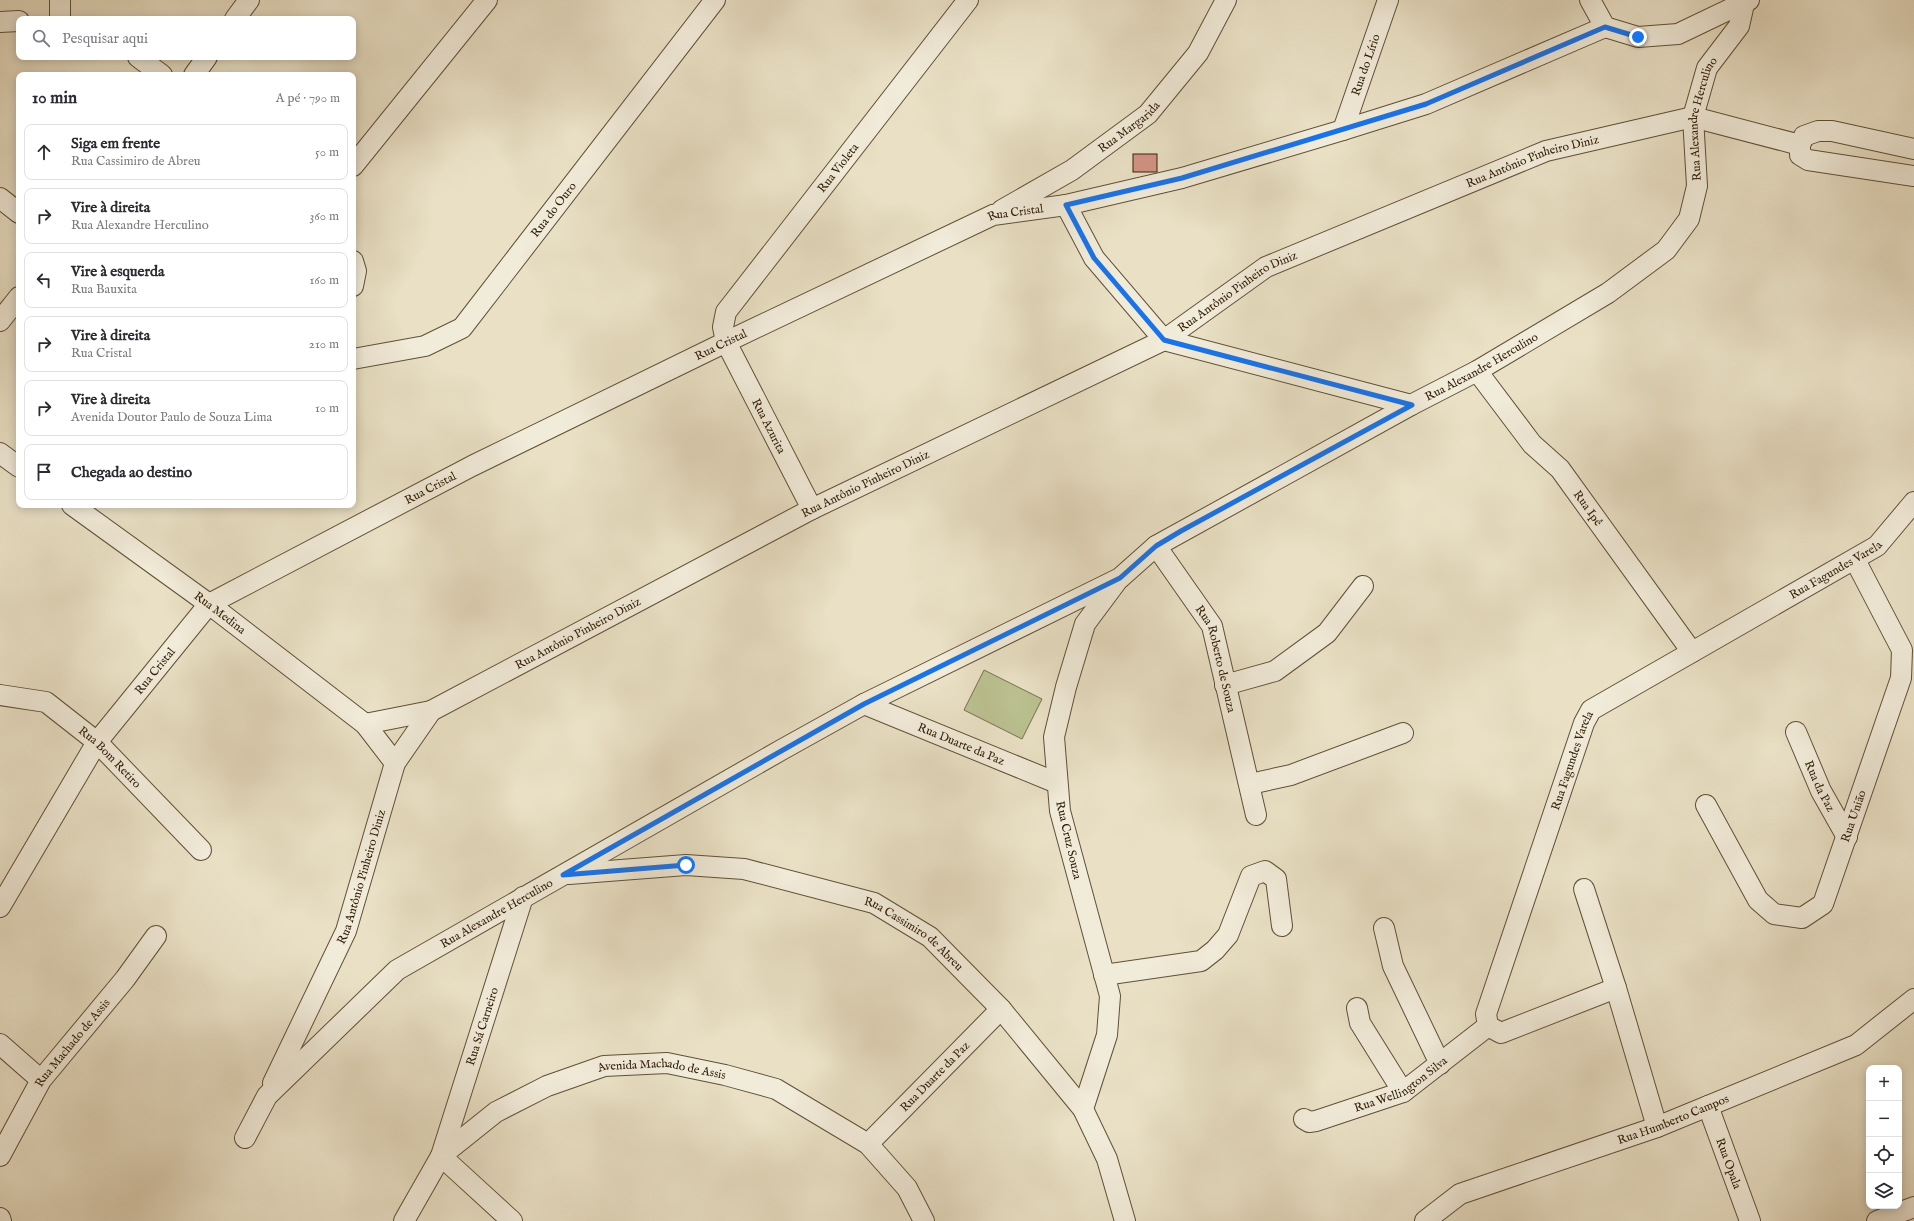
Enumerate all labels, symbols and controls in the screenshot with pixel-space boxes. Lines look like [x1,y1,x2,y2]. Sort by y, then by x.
search box [16,16,356,60]
icon: search [30,27,52,49]
route end [1629,28,1647,46]
text: Pesquisar aqui [62,29,148,48]
street label: Rua do Lírio [1348,32,1384,98]
street label: Rua Alexandre Herculino [1686,54,1721,181]
text: 10 min [32,88,77,109]
text: A pé · 790 m [276,90,340,107]
street label: Rua Margarida [1095,98,1164,156]
street label: Rua Antônio Pinheiro Diniz [1464,132,1601,191]
text: Siga em frente [71,134,160,153]
street label: Rua Violeta [814,140,863,196]
icon: ahead [33,141,55,163]
text: 50 m [315,144,339,161]
text: Rua Cassimiro de Abreu [71,153,201,170]
street label: Rua do Ouro [528,179,580,240]
text: Vire à direita [71,198,150,217]
street label: Rua Cristal [985,201,1045,225]
icon: right [33,205,55,227]
text: 360 m [309,208,339,225]
text: Rua Alexandre Herculino [71,217,209,234]
street label: Rua Antônio Pinheiro Diniz [1175,248,1300,336]
text: Vire à esquerda [71,262,164,281]
icon: left [33,269,55,291]
text: 160 m [309,272,339,289]
text: Rua Bauxita [71,281,137,298]
text: Vire à direita [71,326,150,345]
street label: Rua Cristal [693,326,750,364]
street label: Rua Alexandre Herculino [1423,329,1541,405]
icon: right [33,333,55,355]
text: 210 m [309,336,339,353]
text: Rua Cristal [71,345,132,362]
text: Vire à direita [71,390,150,409]
street label: Rua Azurita [748,396,789,457]
icon: right [33,397,55,419]
text: 10 m [315,400,339,417]
text: Avenida Doutor Paulo de Souza Lima [71,409,272,426]
street label: Rua Antônio Pinheiro Diniz [799,447,932,521]
icon: arrive [33,461,55,483]
text: Chegada ao destino [71,463,192,482]
street label: Rua Cristal [402,468,459,508]
street label: Rua Ipê [1570,488,1606,529]
street label: Rua Fagundes Varela [1787,538,1886,603]
street label: Rua Medina [191,589,249,638]
street label: Rua Antônio Pinheiro Diniz [513,594,644,673]
street label: Rua Roberto de Souza [1192,602,1239,715]
street label: Rua Cristal [132,644,179,698]
street label: Rua Fagundes Varela [1548,708,1597,812]
street label: Rua Duarte da Paz [915,720,1007,769]
street label: Rua Bom Retiro [75,723,145,792]
street label: Rua da Paz [1801,758,1838,815]
street label: Rua União [1838,788,1870,844]
street label: Rua Cruz Souza [1052,799,1085,882]
street label: Rua Antônio Pinheiro Diniz [334,807,389,947]
route start [677,856,695,874]
street label: Rua Alexandre Herculino [438,875,556,952]
street label: Rua Cassimiro de Abreu [863,894,966,974]
street label: Rua Sá Carneiro [463,985,502,1068]
street label: Rua Machado de Assis [32,996,114,1090]
street label: Rua Duarte da Paz [897,1038,973,1115]
street label: Rua Wellington Silva [1352,1053,1451,1116]
street label: Avenida Machado de Assis [594,1056,727,1083]
map controls [1866,1065,1902,1209]
button: + [1866,1065,1902,1101]
street label: Rua Humberto Campos [1615,1091,1731,1148]
button: − [1866,1101,1902,1137]
street label: Rua Opala [1712,1136,1745,1192]
button: locate [1866,1137,1902,1173]
button: layers [1866,1173,1902,1209]

